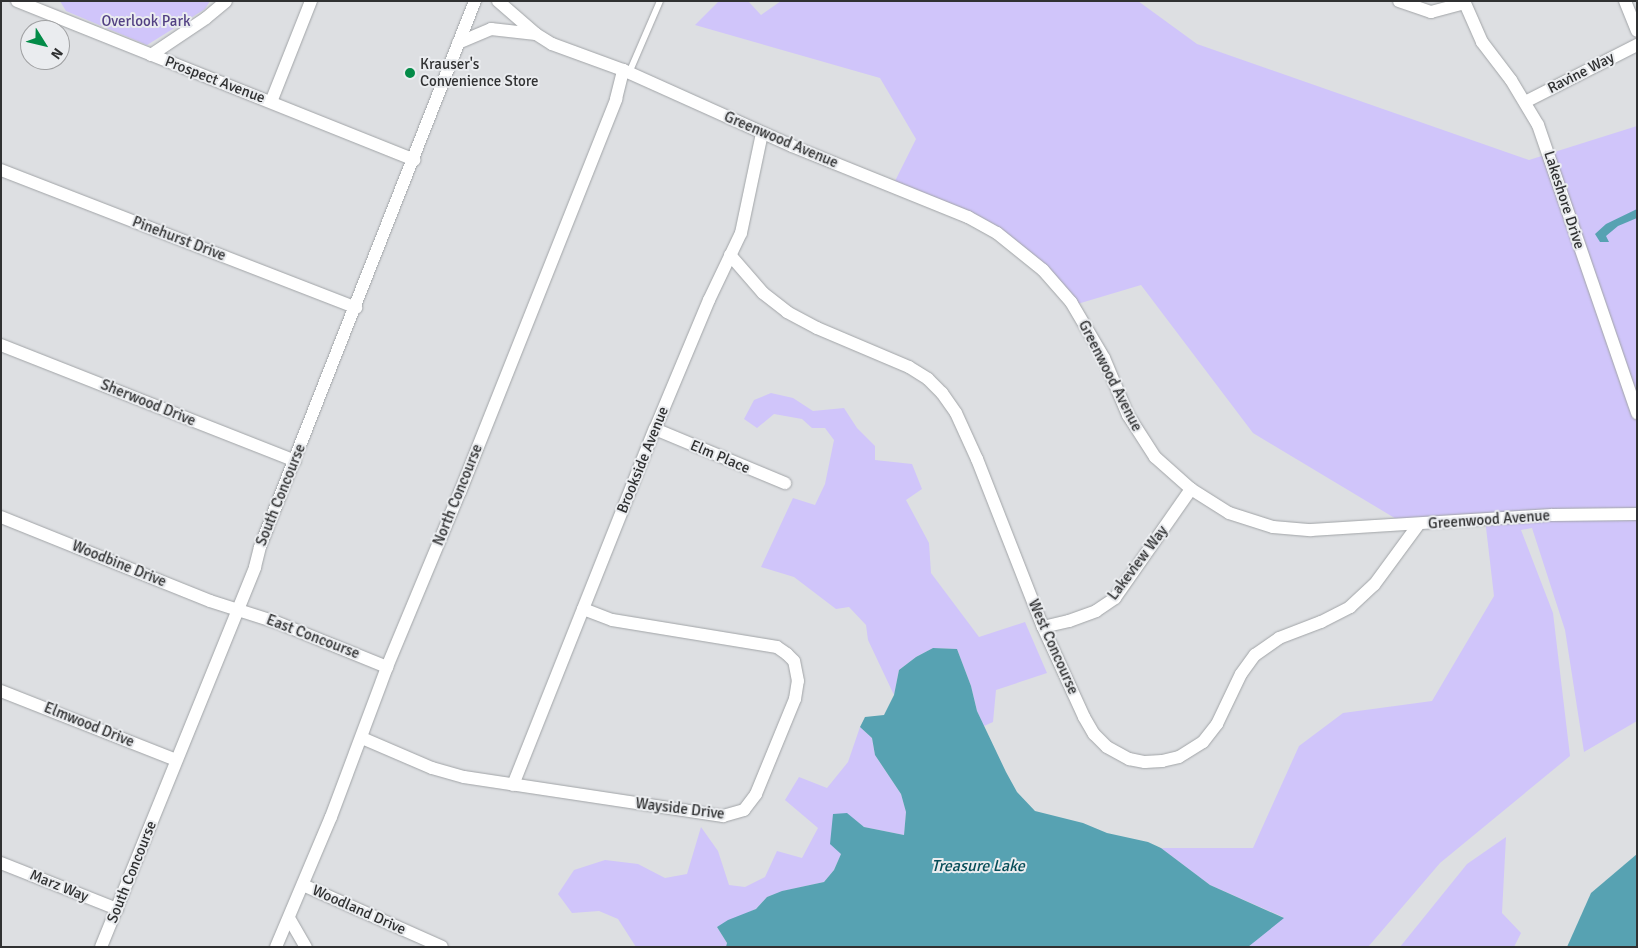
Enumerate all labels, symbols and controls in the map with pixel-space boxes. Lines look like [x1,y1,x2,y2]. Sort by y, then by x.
park label: Overlook Park [101,13,191,31]
north arrow [20,20,70,70]
text: N [47,45,66,62]
street label: Ravine Way [1545,49,1617,97]
street label: Prospect Avenue [162,53,268,107]
place label: Krauser's Convenience Store [420,55,539,90]
marker: Krauser's Convenience Store [404,67,416,79]
street label: Greenwood Avenue [721,108,841,172]
street label: Lakeshore Drive [1540,149,1588,251]
street label: Pinehurst Drive [130,213,228,265]
street label: Greenwood Avenue [1074,317,1146,435]
street label: Sherwood Drive [98,376,198,430]
street label: Brookside Avenue [613,404,673,516]
street label: Elm Place [687,436,753,478]
street label: South Concourse [252,441,310,549]
street label: North Concourse [429,442,487,548]
street label: Greenwood Avenue [1427,507,1551,533]
street label: Lakeview Way [1104,522,1172,604]
street label: Woodbine Drive [69,537,169,591]
street label: West Concourse [1024,597,1082,697]
street label: East Concourse [264,611,362,663]
street label: Elmwood Drive [41,699,137,751]
street label: Wayside Drive [634,795,726,823]
street label: South Concourse [103,818,161,926]
water label: Treasure Lake [931,856,1025,876]
street label: Marz Way [27,866,91,906]
street label: Woodland Drive [309,881,409,939]

